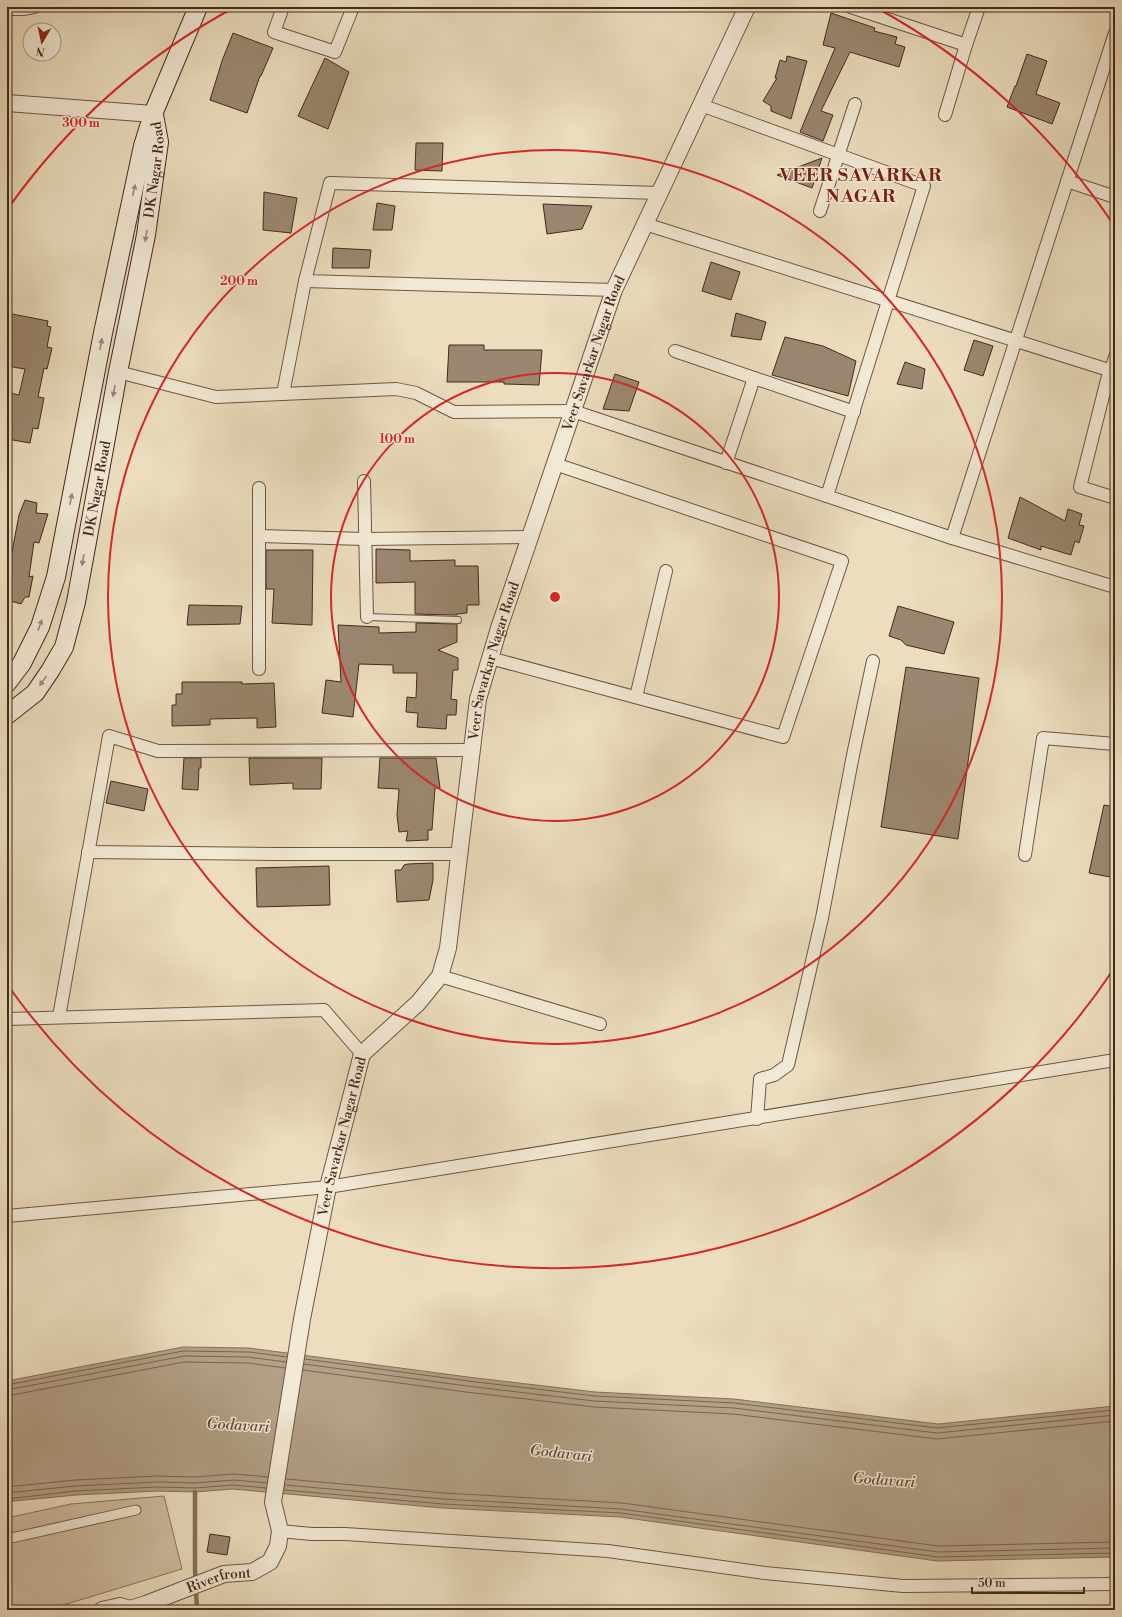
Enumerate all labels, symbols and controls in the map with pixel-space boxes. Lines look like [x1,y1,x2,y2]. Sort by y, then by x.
north arrow [22,22,62,62]
text: N [35,43,46,58]
text: 300 m [62,116,100,131]
street label: DK Nagar Road [140,120,169,219]
district label: VEER SAVARKAR NAGAR [779,164,942,208]
one-way arrow [131,183,137,196]
one-way arrow [143,230,149,242]
street label: Veer Savarkar Nagar Road [558,273,630,435]
text: 200 m [220,274,258,289]
one-way arrow [99,338,105,350]
one-way arrow [111,384,117,397]
text: 100 m [379,432,415,447]
street label: DK Nagar Road [80,439,115,538]
one-way arrow [68,493,74,505]
one-way arrow [80,554,86,566]
street label: Veer Savarkar Nagar Road [465,580,524,742]
centre of rings [548,590,562,604]
one-way arrow [38,619,44,631]
one-way arrow [39,676,47,687]
street label: Veer Savarkar Nagar Road [314,1055,371,1219]
water label: Godavari [206,1414,270,1437]
water label: Godavari [529,1441,594,1466]
water label: Godavari [852,1469,916,1492]
street label: Riverfront [184,1564,252,1598]
scale bar [972,1569,1084,1595]
text: 50 m [978,1576,1006,1591]

